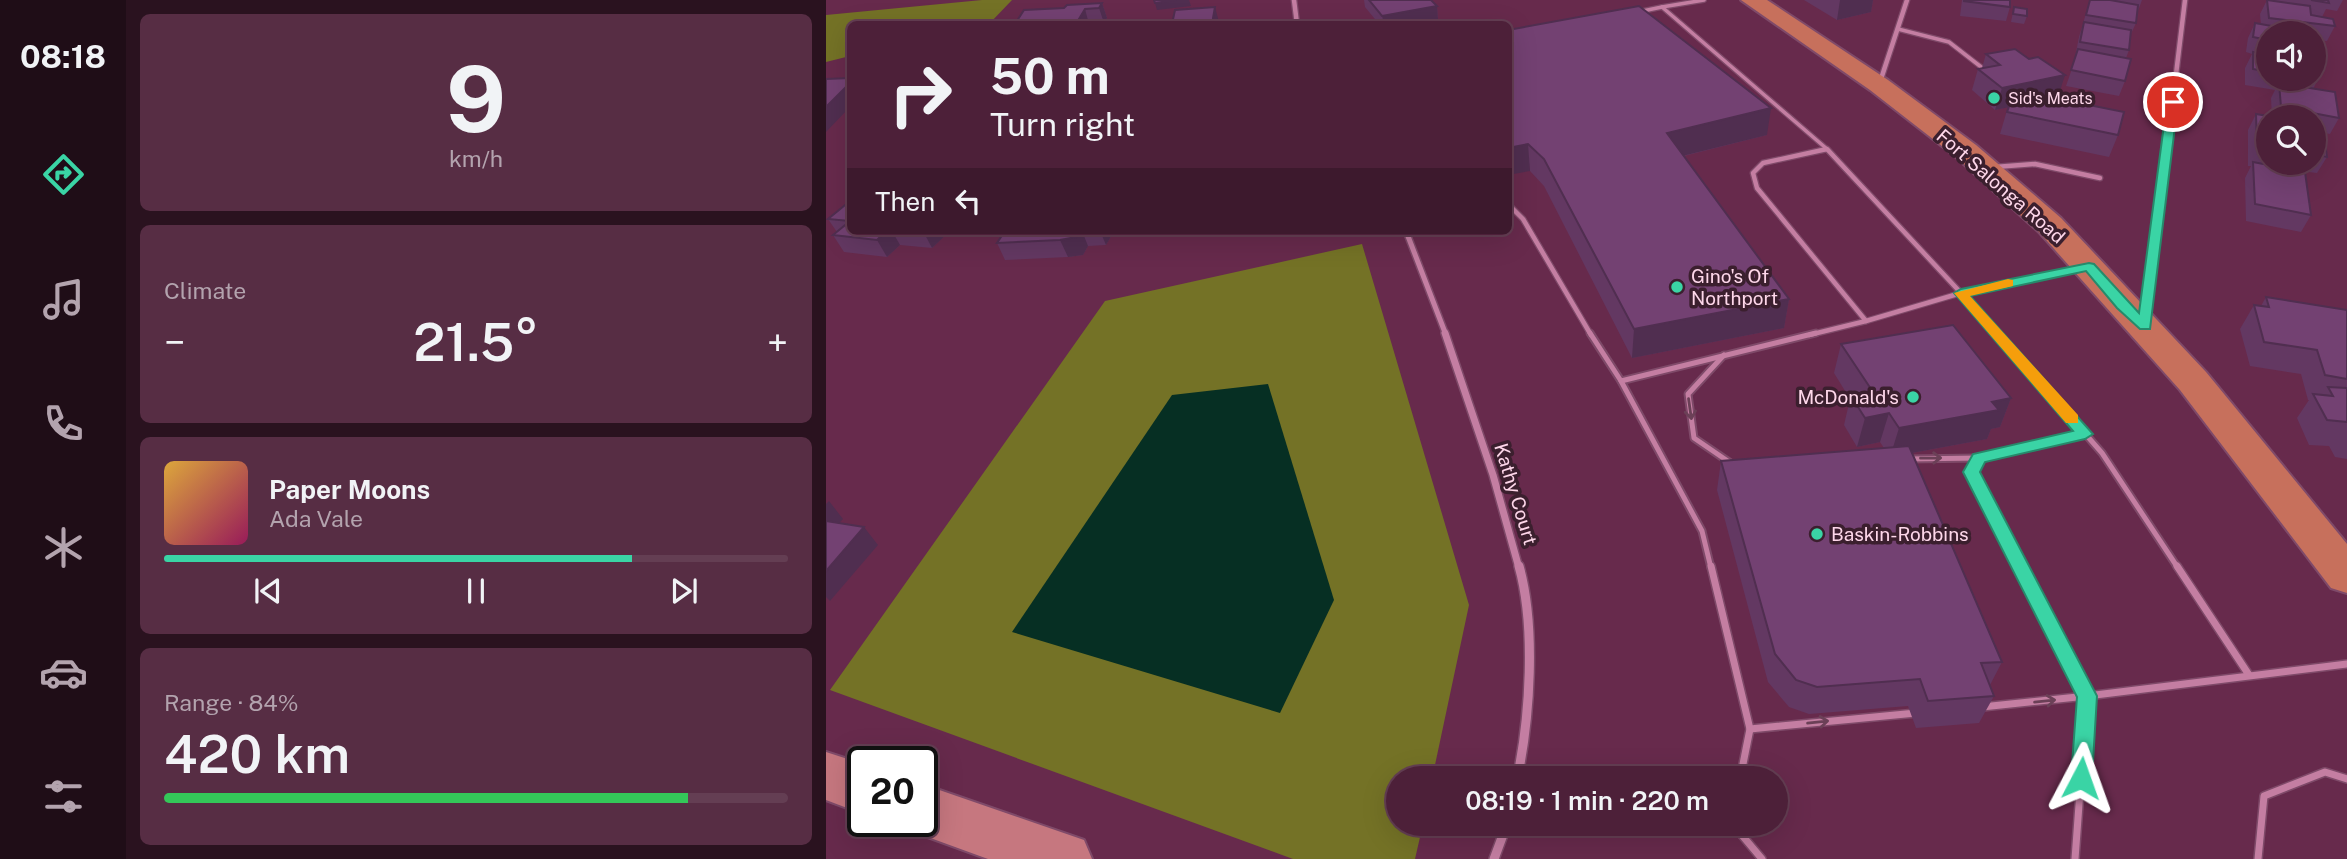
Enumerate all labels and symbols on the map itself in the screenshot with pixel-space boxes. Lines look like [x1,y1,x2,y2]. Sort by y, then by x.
pin [2143,72,2203,132]
place label: Sid's Meats [2008,89,2093,108]
marker: Sid's Meats [1986,90,2002,106]
street label: Fort Salonga Road [1932,124,2070,248]
place label: Gino's Of Northport [1691,265,1778,309]
marker: Gino's Of Northport [1669,279,1685,295]
place label: McDonald's [1797,386,1899,408]
marker: McDonald's [1905,389,1921,405]
one-way arrow [1684,397,1697,420]
street label: Kathy Court [1490,441,1542,547]
one-way arrow [1919,452,1942,465]
place label: Baskin-Robbins [1831,523,1969,545]
marker: Baskin-Robbins [1809,526,1825,542]
one-way arrow [2033,694,2055,707]
one-way arrow [1806,716,1829,729]
position arrow [2044,741,2118,815]
speed limit sign: 20 [847,746,938,837]

